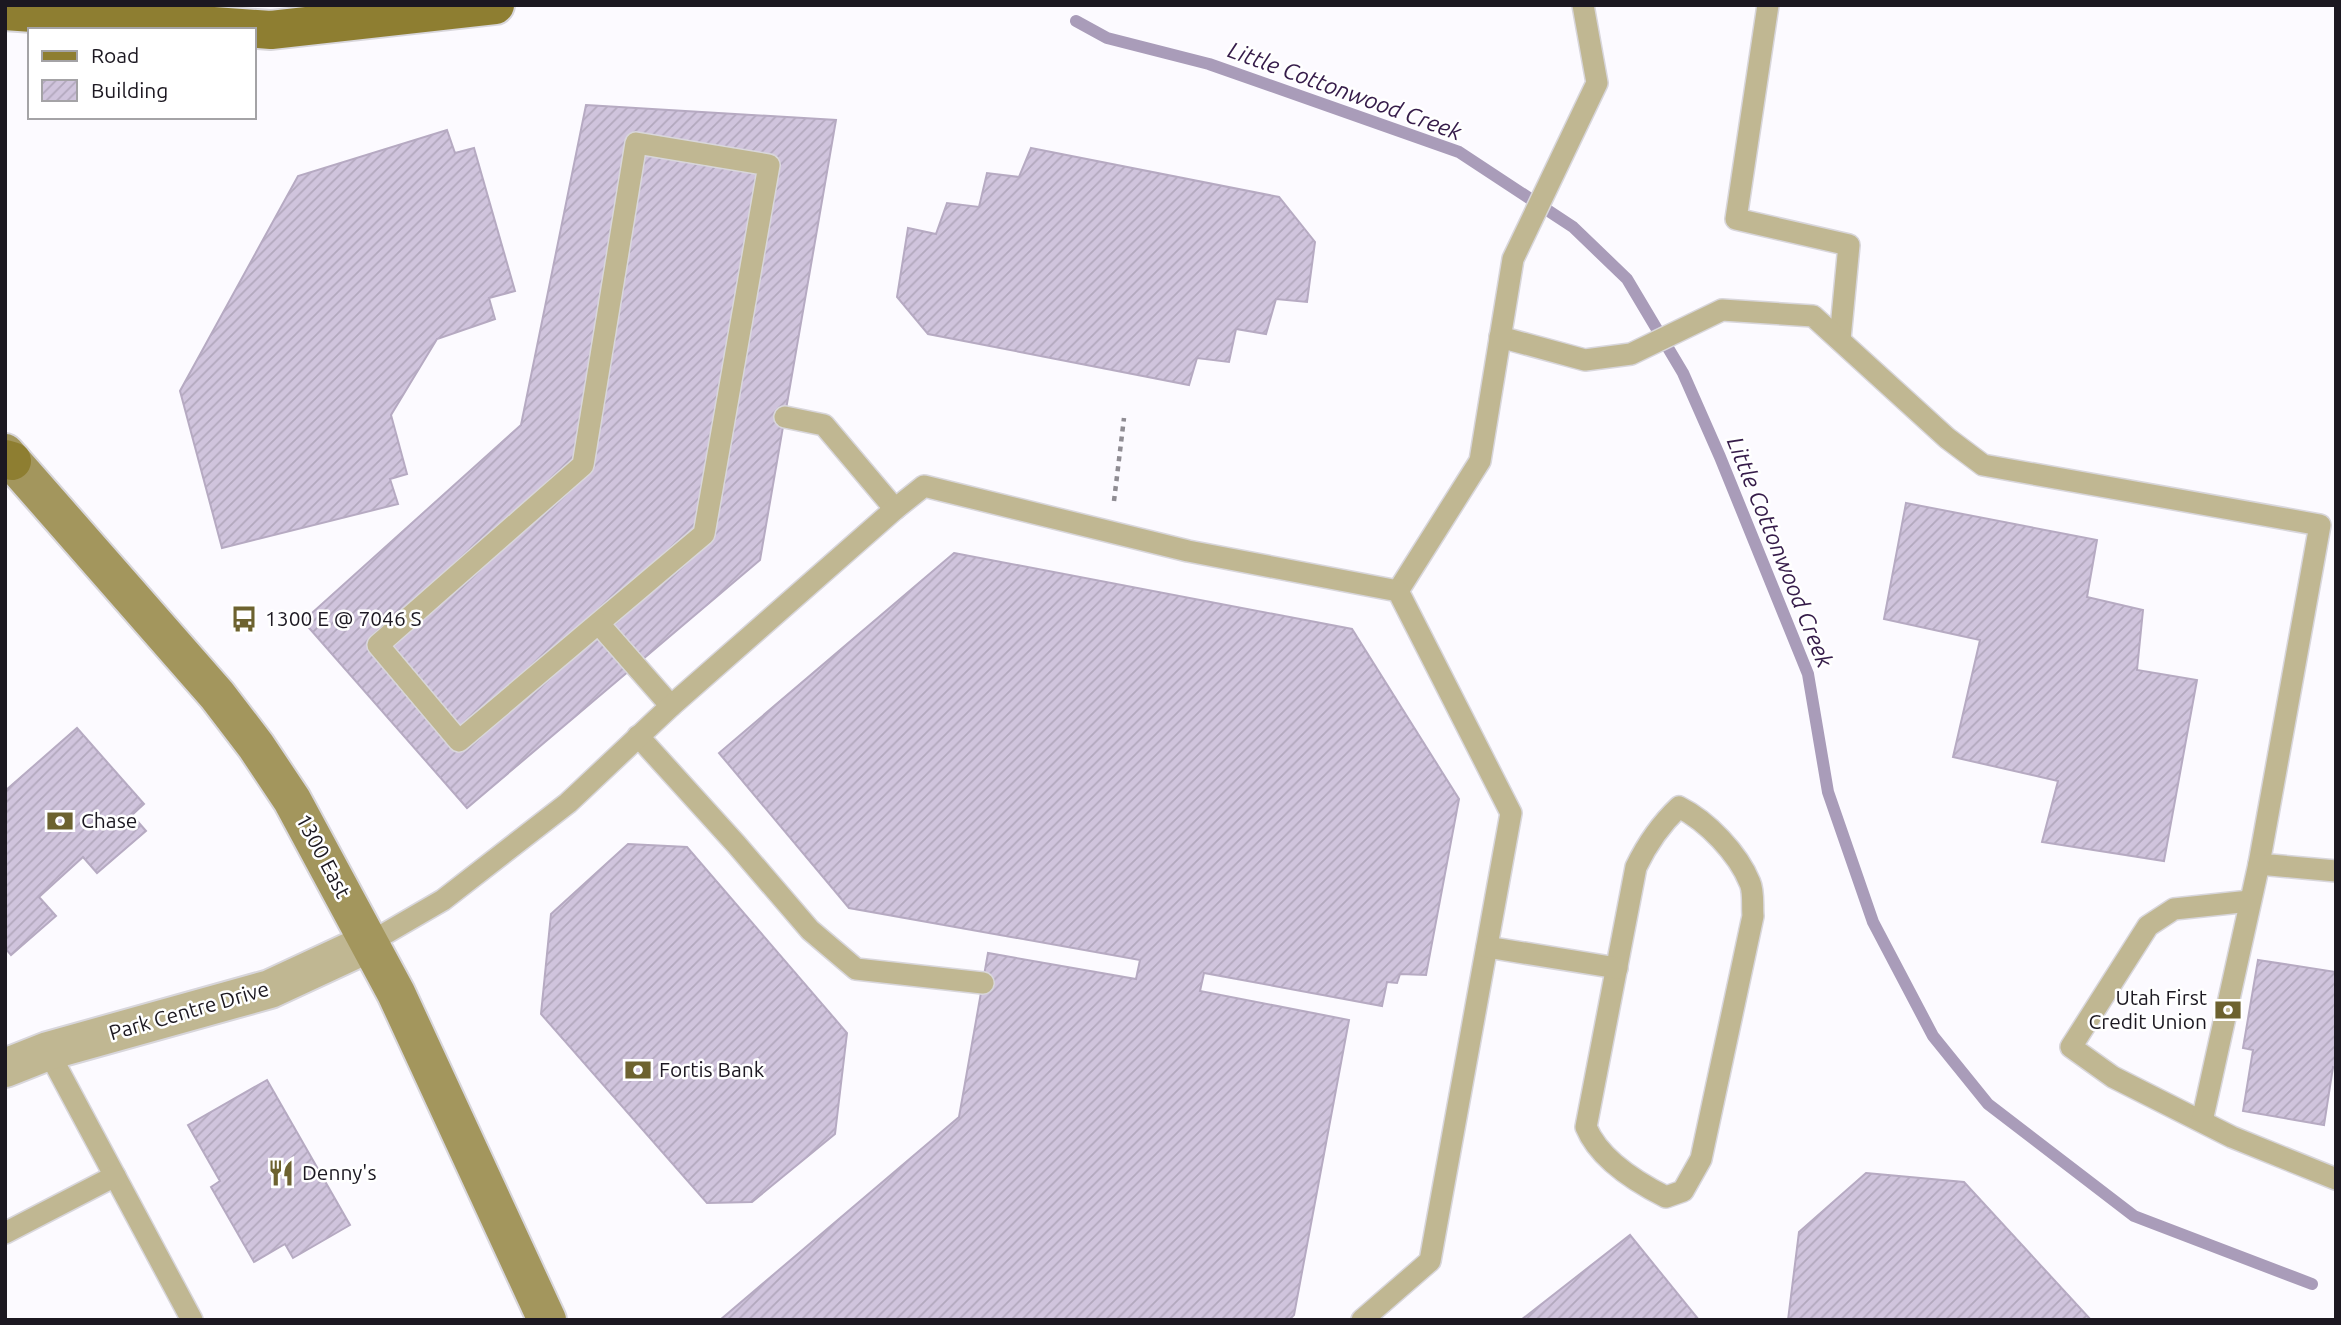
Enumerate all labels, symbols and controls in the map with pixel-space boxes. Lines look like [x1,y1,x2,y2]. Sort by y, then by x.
legend [28,28,256,119]
water label: Little Cottonwood Creek [1225,37,1466,145]
text: Road [91,43,139,67]
text: Building [91,78,168,102]
water label: Little Cottonwood Creek [1723,433,1838,671]
bus stop icon: 1300 E @ 7046 S [229,604,259,634]
place label: 1300 E @ 7046 S [265,606,422,630]
bank icon: Chase [45,806,75,836]
place label: Chase [81,808,137,832]
street label: 1300 East [292,809,356,902]
street label: Park Centre Drive [106,976,271,1044]
place label: Utah First Credit Union [2088,985,2207,1033]
bank icon: Utah First Credit Union [2213,995,2243,1025]
bank icon: Fortis Bank [623,1055,653,1085]
place label: Fortis Bank [659,1057,765,1081]
restaurant icon: Denny's [266,1158,296,1188]
place label: Denny's [302,1160,377,1184]

